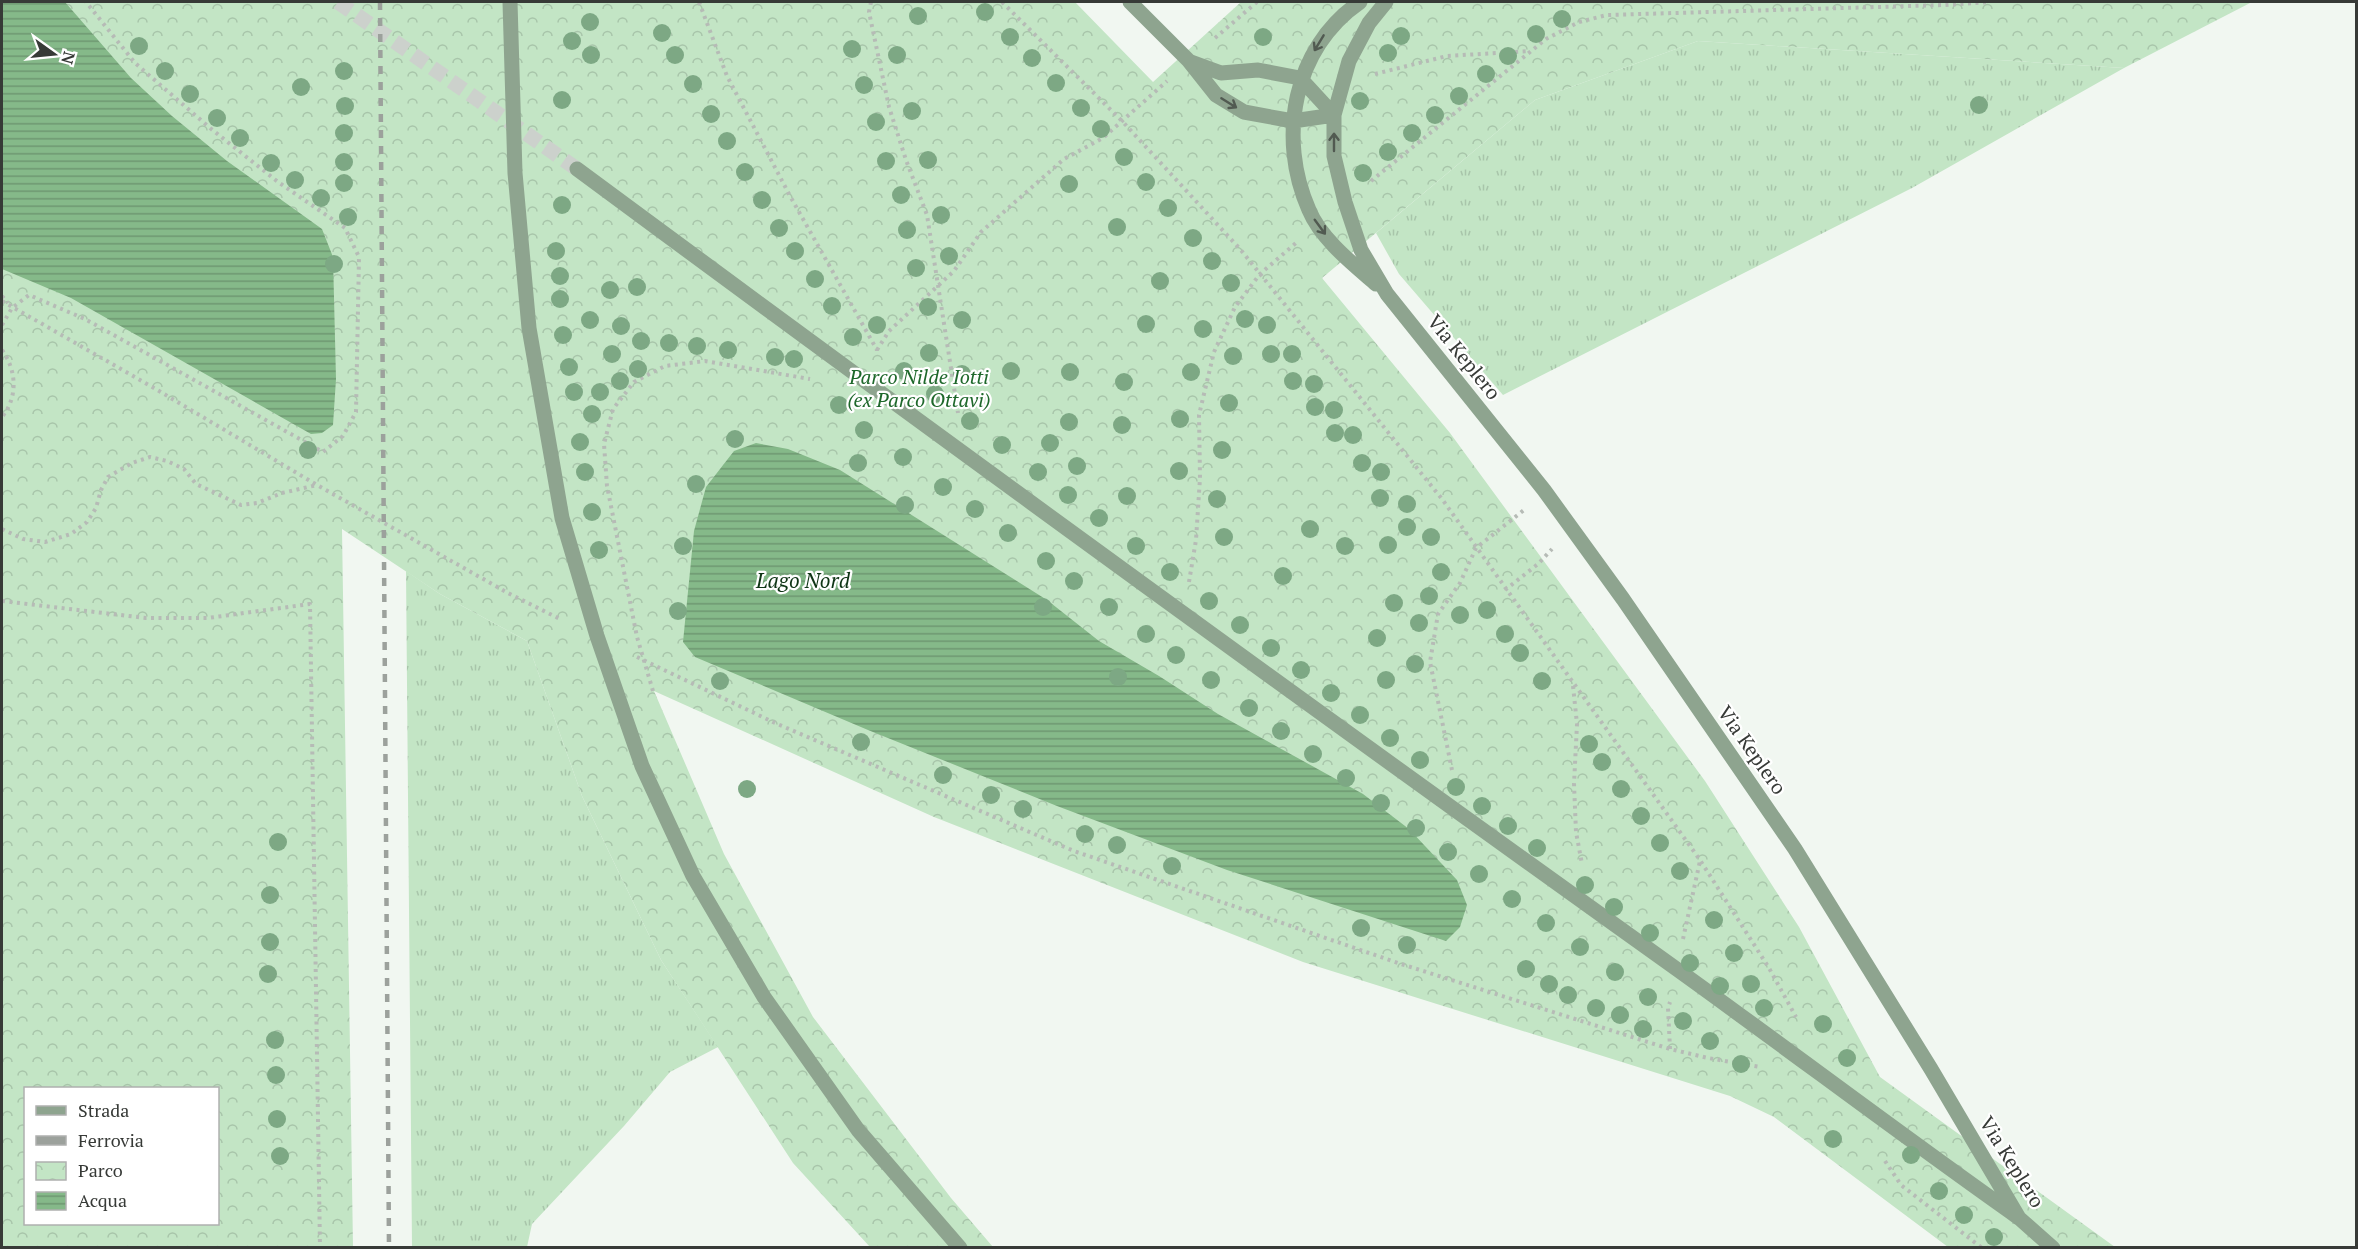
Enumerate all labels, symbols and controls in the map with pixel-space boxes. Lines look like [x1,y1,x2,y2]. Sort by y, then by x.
north arrow [24,24,84,84]
one-way arrow [1313,34,1325,51]
text: N [56,49,81,67]
one-way arrow [1220,97,1237,109]
one-way arrow [1328,133,1340,153]
one-way arrow [1314,218,1326,234]
street label: Via Keplero [1422,308,1507,405]
park label: Parco Nilde Iotti (ex Parco Ottavi) [847,363,991,413]
water label: Lago Nord [755,566,851,594]
street label: Via Keplero [1712,700,1793,800]
legend [24,1087,219,1225]
text: Strada [78,1098,129,1122]
street label: Via Keplero [1974,1111,2051,1212]
text: Ferrovia [78,1128,144,1152]
text: Parco [78,1158,123,1182]
text: Acqua [78,1188,127,1212]

